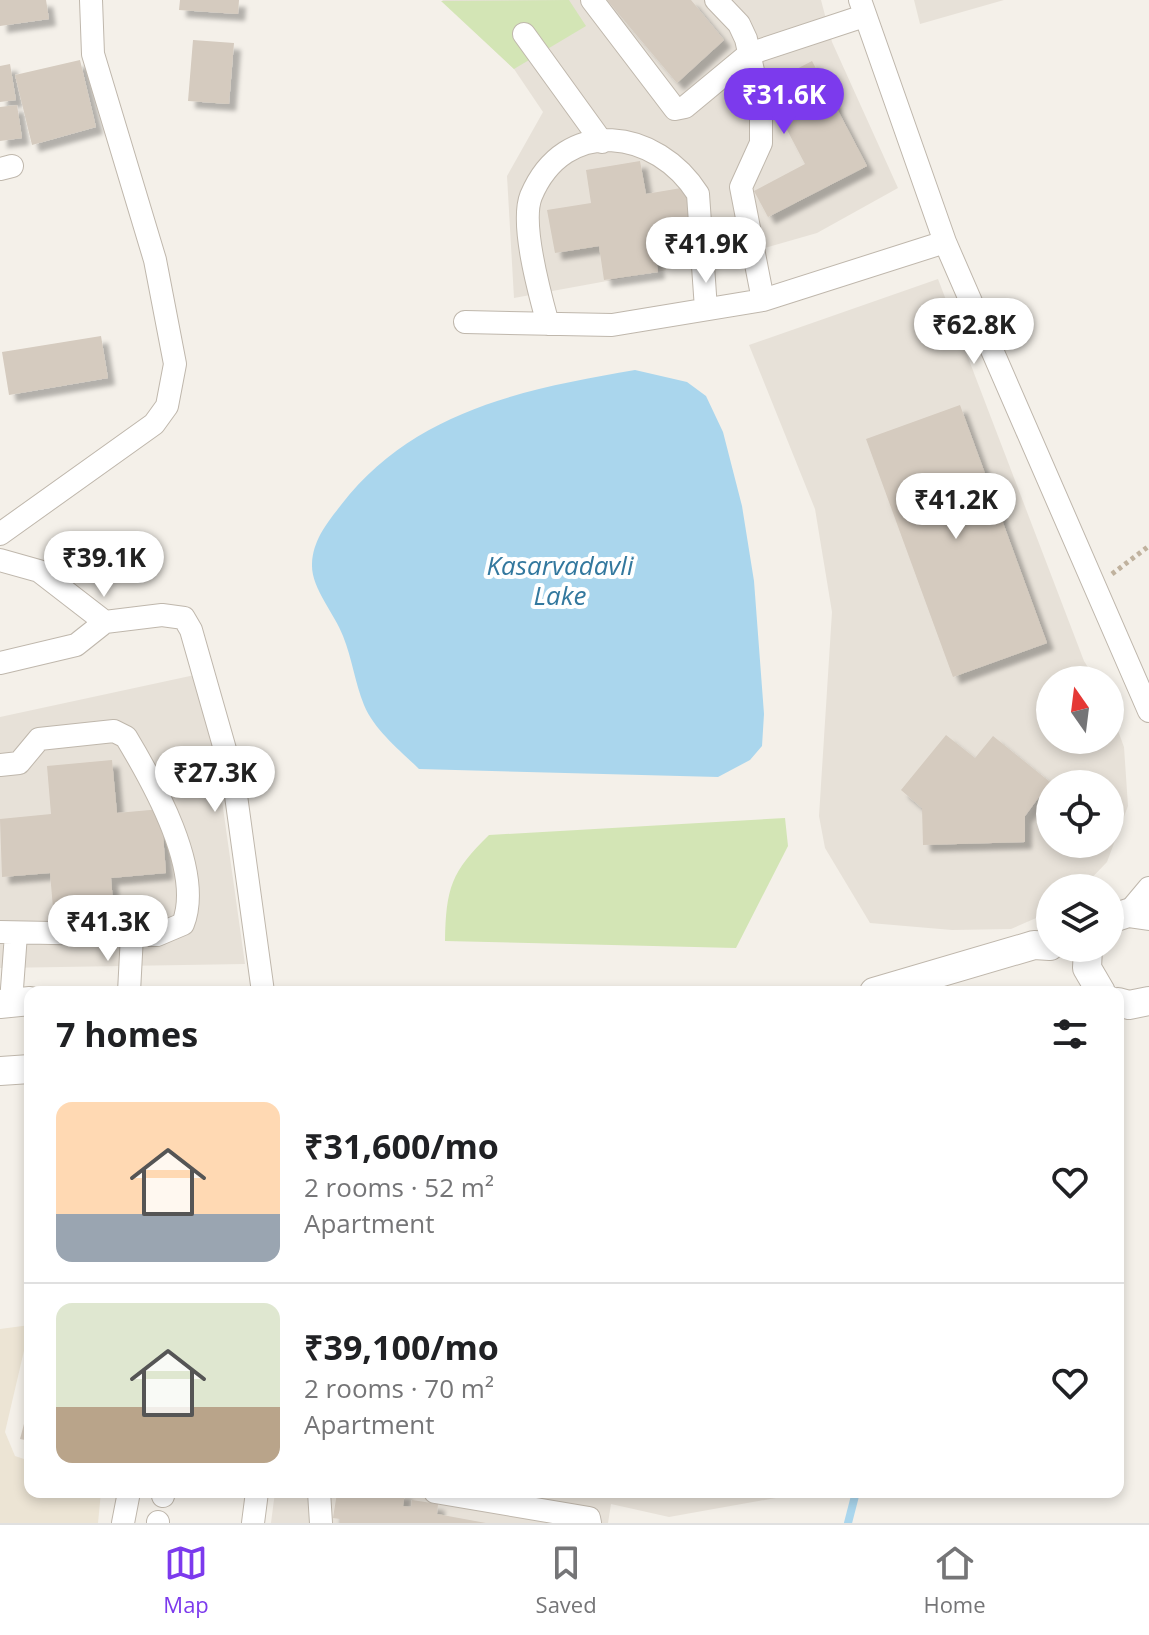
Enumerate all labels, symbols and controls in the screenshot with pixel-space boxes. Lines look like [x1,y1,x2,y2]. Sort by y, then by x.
pin: ₹31.6K [719,68,849,136]
text: ₹31.6K [742,76,826,112]
pin: ₹41.9K [641,217,771,285]
text: ₹41.9K [664,225,748,261]
pin: ₹62.8K [909,298,1039,366]
text: ₹62.8K [932,306,1016,342]
pin: ₹41.2K [891,473,1021,541]
text: ₹41.2K [914,481,998,517]
pin: ₹39.1K [39,531,169,599]
text: ₹39.1K [62,539,146,575]
water label: Kasarvadavli Lake [487,547,634,613]
north arrow [1036,666,1124,754]
map controls [1036,666,1124,962]
pin: ₹27.3K [150,746,280,814]
text: ₹27.3K [173,754,257,790]
button: locate [1036,770,1124,858]
button: layers [1036,874,1124,962]
pin: ₹41.3K [43,895,173,963]
text: ₹41.3K [66,903,150,939]
text: 7 homes [56,1011,198,1057]
icon: filters [1048,1012,1092,1056]
text: ₹31,600/mo [304,1123,499,1169]
icon: home [120,1134,216,1230]
icon: heart [1048,1160,1092,1204]
text: 2 rooms · 52 m² [304,1169,494,1205]
text: Apartment [304,1205,435,1241]
text: ₹39,100/mo [304,1324,499,1370]
icon: home [120,1335,216,1431]
icon: heart [1048,1361,1092,1405]
text: 2 rooms · 70 m² [304,1370,494,1406]
text: Apartment [304,1406,435,1442]
tab: Map [163,1541,209,1619]
tab: Saved [536,1541,597,1619]
tab: Home [923,1541,986,1619]

